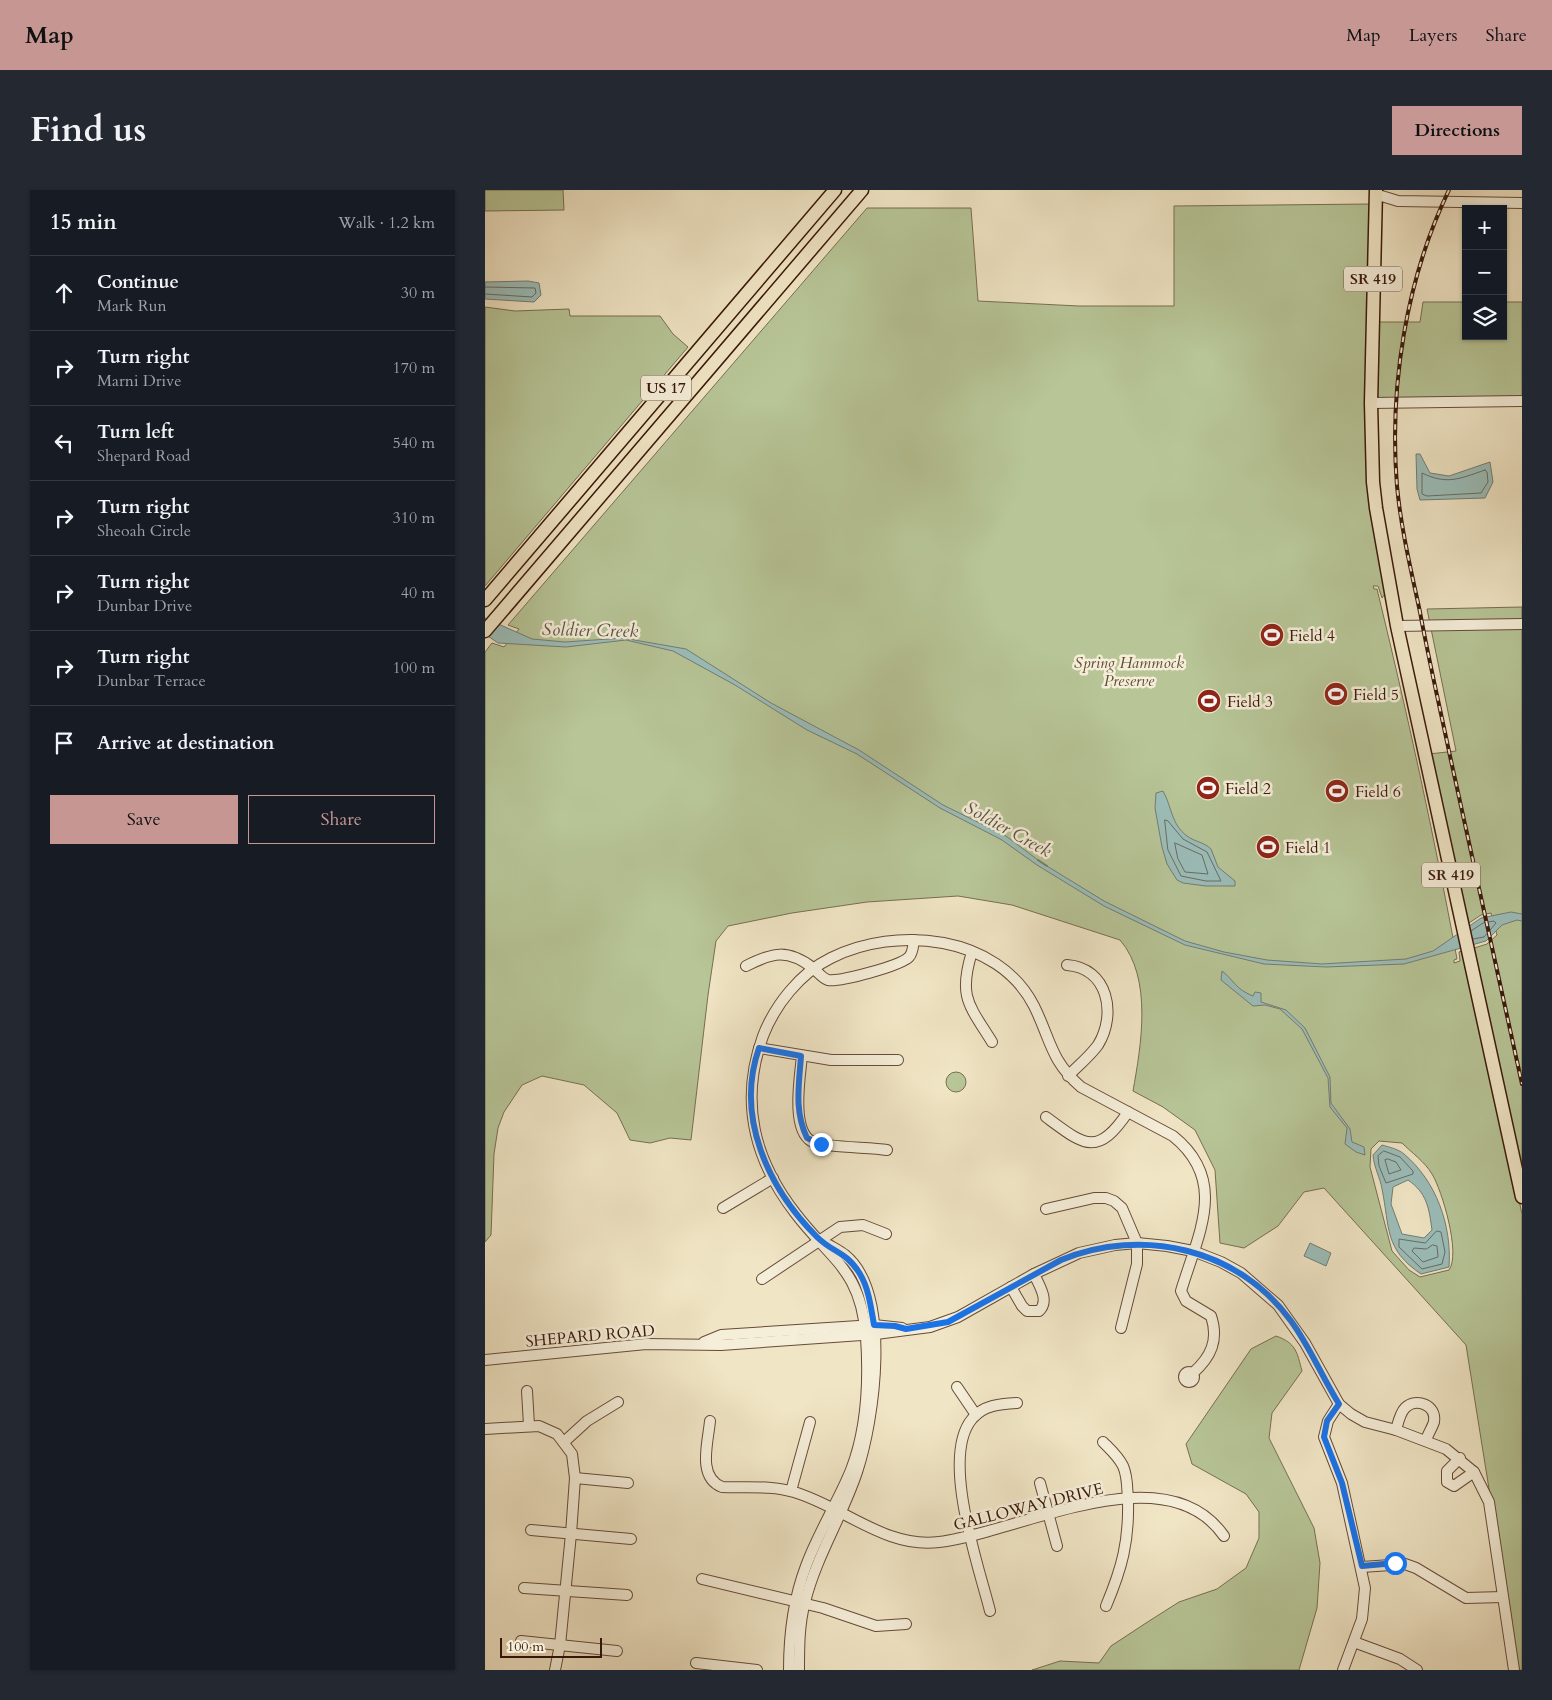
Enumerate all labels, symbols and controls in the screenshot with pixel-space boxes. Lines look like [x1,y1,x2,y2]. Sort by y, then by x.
text: Map [25,19,74,52]
text: Map [1346,23,1381,48]
text: Layers [1409,23,1458,48]
text: Share [1486,23,1527,48]
text: Find us [30,106,146,154]
button: Directions [1392,106,1522,155]
map controls [1462,205,1507,340]
button: + [1462,205,1507,250]
text: 15 min [50,208,117,237]
text: Walk · 1.2 km [338,212,435,234]
button: − [1462,250,1507,295]
road number: SR 419 [1344,266,1402,292]
text: Continue [97,269,179,295]
icon: ahead [50,279,78,307]
text: 30 m [401,282,435,304]
text: Mark Run [97,295,167,317]
button: layers [1462,295,1507,340]
text: Turn right [97,344,189,370]
icon: right [50,354,78,382]
text: 170 m [393,357,435,379]
text: Marni Drive [97,370,181,392]
road number: US 17 [641,376,691,400]
text: Turn left [97,419,174,445]
icon: left [50,429,78,457]
text: 540 m [393,432,435,454]
text: Shepard Road [97,445,190,467]
text: Turn right [97,494,189,520]
icon: right [50,504,78,532]
text: 310 m [393,507,435,529]
text: Sheoah Circle [97,520,191,542]
text: Turn right [97,569,189,595]
icon: right [50,579,78,607]
text: 40 m [401,582,435,604]
text: Dunbar Drive [97,595,192,617]
water label: Soldier Creek [542,617,638,644]
sports icon: Field 4 [1259,622,1285,648]
place label: Field 4 [1289,625,1335,647]
text: Turn right [97,644,189,670]
park label: Spring Hammock Preserve [1074,652,1184,692]
icon: right [50,654,78,682]
text: 100 m [393,657,435,679]
text: Dunbar Terrace [97,670,206,692]
sports icon: Field 5 [1323,681,1349,707]
place label: Field 5 [1353,684,1399,706]
sports icon: Field 3 [1196,688,1222,714]
place label: Field 3 [1227,691,1273,713]
icon: arrive [50,729,78,757]
text: Arrive at destination [97,730,274,756]
sports icon: Field 2 [1195,775,1221,801]
place label: Field 2 [1225,778,1271,800]
sports icon: Field 6 [1324,778,1350,804]
place label: Field 6 [1355,781,1401,803]
button: Save [50,795,238,844]
button: Share [248,795,435,844]
water label: Soldier Creek [960,795,1056,864]
sports icon: Field 1 [1255,834,1281,860]
place label: Field 1 [1285,837,1331,859]
road number: SR 419 [1422,862,1480,888]
route end [810,1133,833,1156]
street label: SHEPARD ROAD [524,1319,656,1353]
street label: GALLOWAY DRIVE [951,1478,1106,1536]
route start [1384,1552,1407,1575]
scale bar [500,1635,603,1658]
text: 100 m [507,1637,544,1656]

